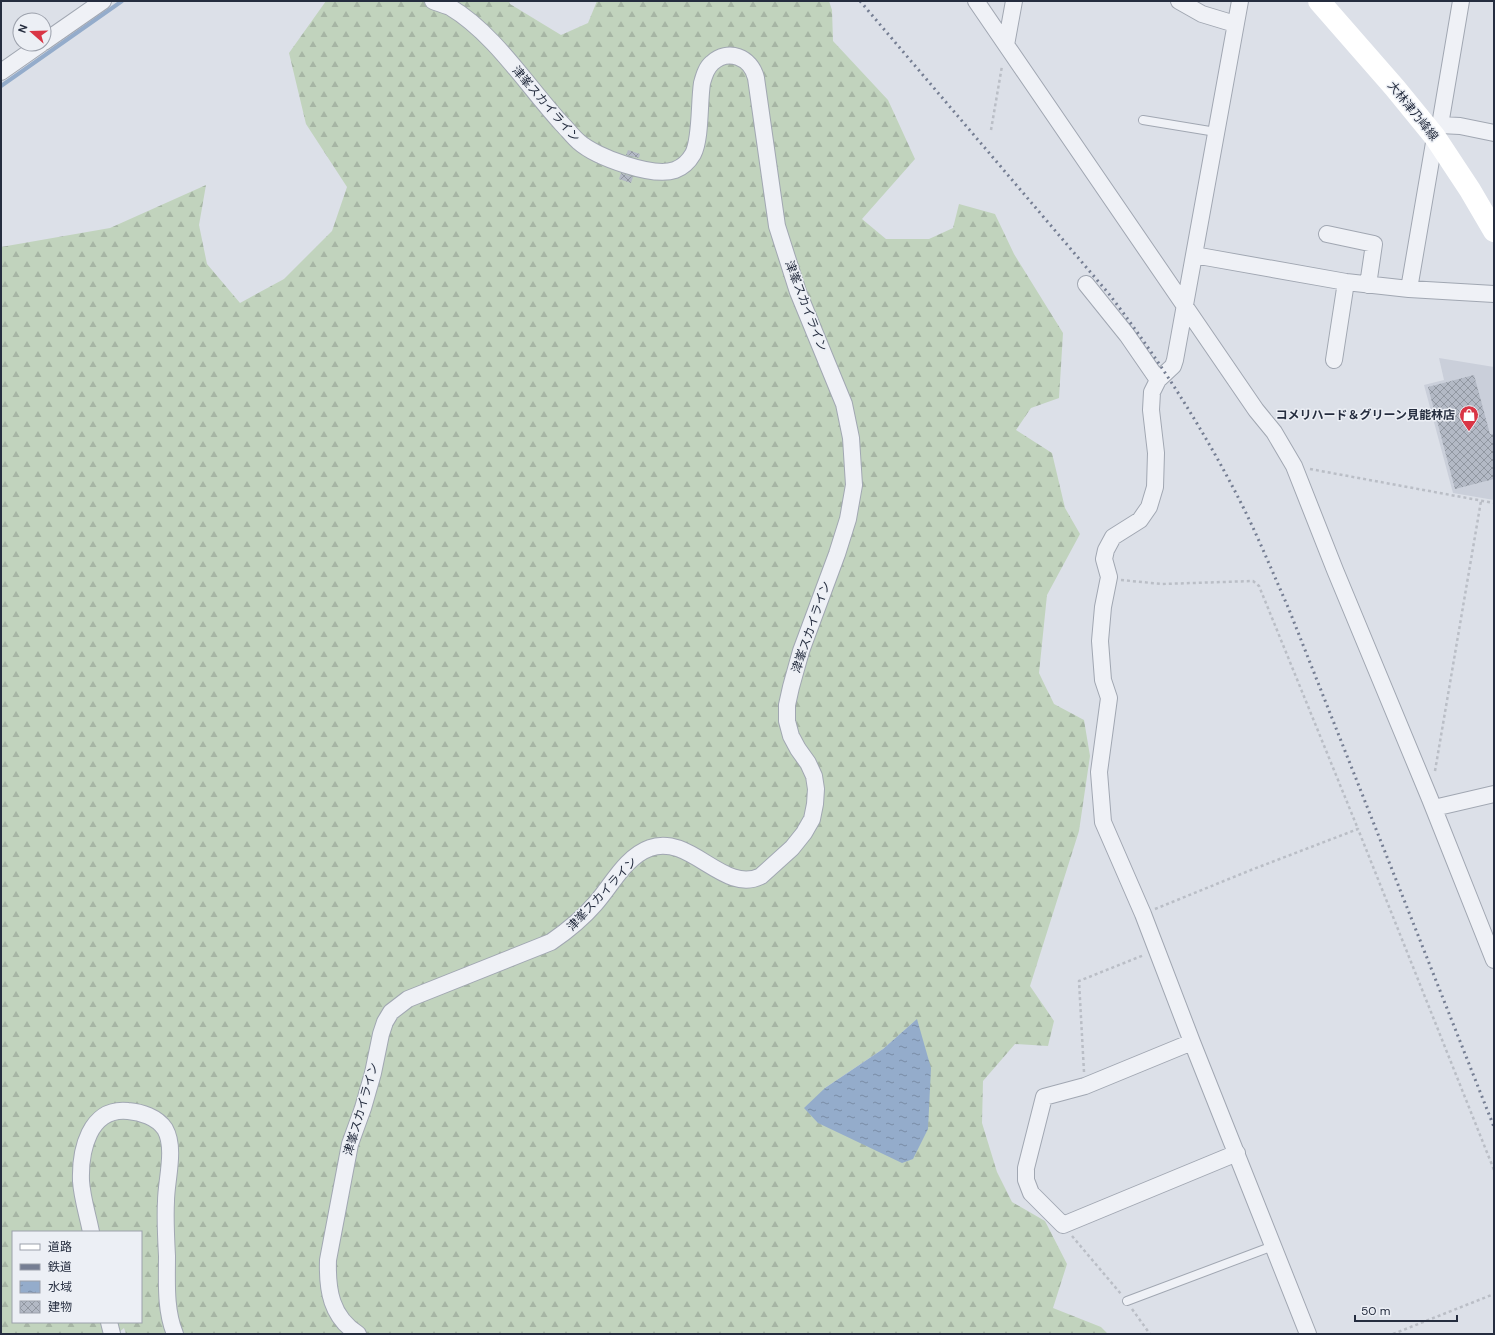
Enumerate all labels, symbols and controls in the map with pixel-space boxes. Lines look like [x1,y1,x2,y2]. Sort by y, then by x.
north arrow [12,12,52,52]
text: N [15,22,31,35]
street label: 津峯スカイライン [508,63,584,145]
street label: 大林津乃峰線 [1384,78,1442,144]
street label: 津峯スカイライン [781,258,831,354]
shop icon: コメリハード＆グリーン見能林店 [1458,404,1480,432]
place label: コメリハード＆グリーン見能林店 [1276,407,1455,423]
street label: 津峯スカイライン [788,579,834,675]
street label: 津峯スカイライン [563,853,641,935]
street label: 津峯スカイライン [340,1061,382,1157]
legend [12,1231,142,1323]
text: 道路 [48,1239,72,1255]
text: 鉄道 [48,1259,72,1275]
text: 水域 [48,1279,72,1295]
scale bar [1355,1297,1457,1323]
text: 建物 [48,1299,72,1315]
text: 50 m [1361,1303,1390,1319]

